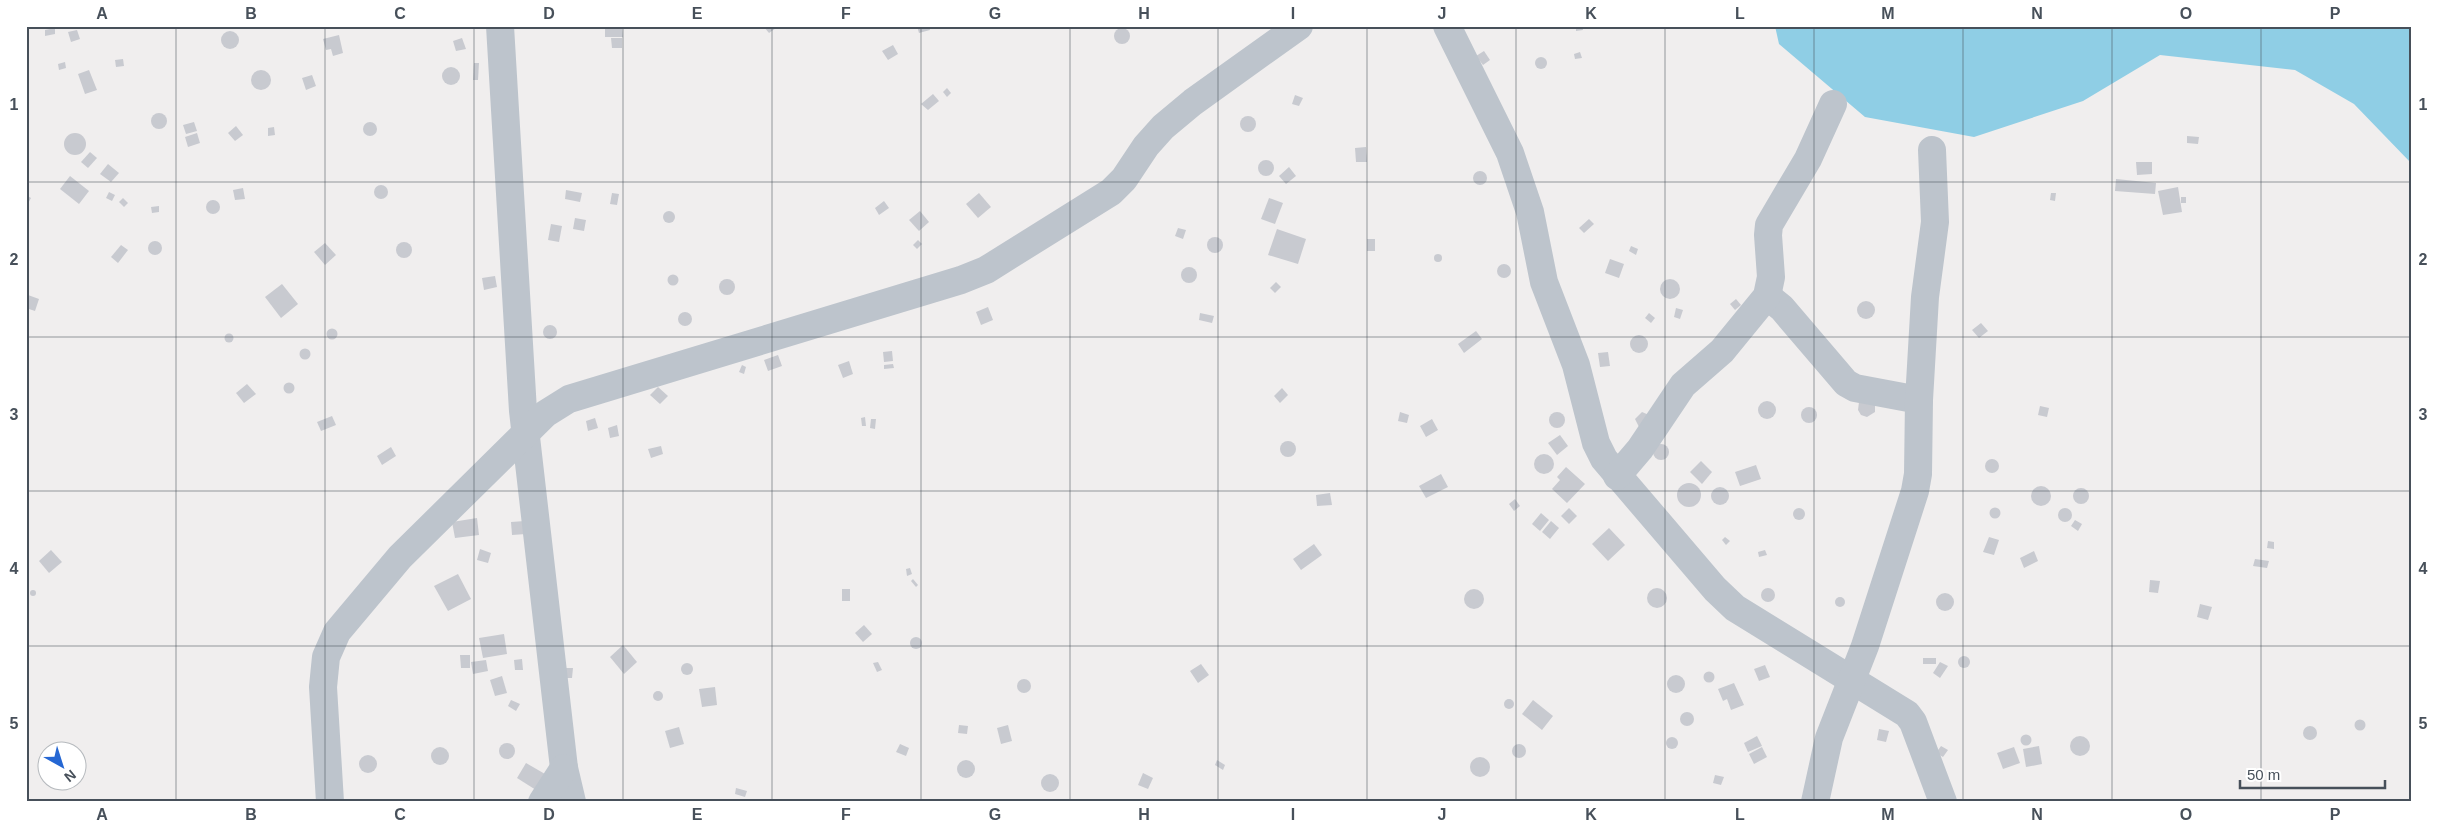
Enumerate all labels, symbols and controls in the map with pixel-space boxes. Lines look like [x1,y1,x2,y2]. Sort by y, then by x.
text: A [96,5,108,22]
text: B [245,5,257,22]
text: C [394,5,406,22]
text: D [543,5,555,22]
text: E [692,5,703,22]
text: F [841,5,851,22]
text: G [989,5,1001,22]
text: H [1138,5,1150,22]
text: I [1291,5,1295,22]
text: J [1438,5,1446,22]
text: K [1585,5,1597,22]
text: L [1735,5,1745,22]
text: M [1881,5,1895,22]
text: N [2031,5,2043,22]
text: O [2180,5,2192,22]
text: P [2330,5,2341,22]
text: 1 [10,96,19,113]
text: 1 [2419,96,2428,113]
text: 2 [10,251,19,268]
text: 2 [2419,251,2428,268]
text: 3 [10,406,19,423]
text: 3 [2419,406,2428,423]
text: 4 [10,560,19,577]
text: 4 [2419,560,2428,577]
text: 5 [10,715,19,732]
text: 5 [2419,715,2428,732]
north arrow [38,740,88,790]
scale bar [2240,758,2384,790]
text: 50 m [2247,766,2280,783]
text: N [61,767,79,786]
text: A [96,806,108,823]
text: B [245,806,257,823]
text: C [394,806,406,823]
text: D [543,806,555,823]
text: E [692,806,703,823]
text: F [841,806,851,823]
text: G [989,806,1001,823]
text: H [1138,806,1150,823]
text: I [1291,806,1295,823]
text: J [1438,806,1446,823]
text: K [1585,806,1597,823]
text: L [1735,806,1745,823]
text: M [1881,806,1895,823]
text: N [2031,806,2043,823]
text: O [2180,806,2192,823]
text: P [2330,806,2341,823]

